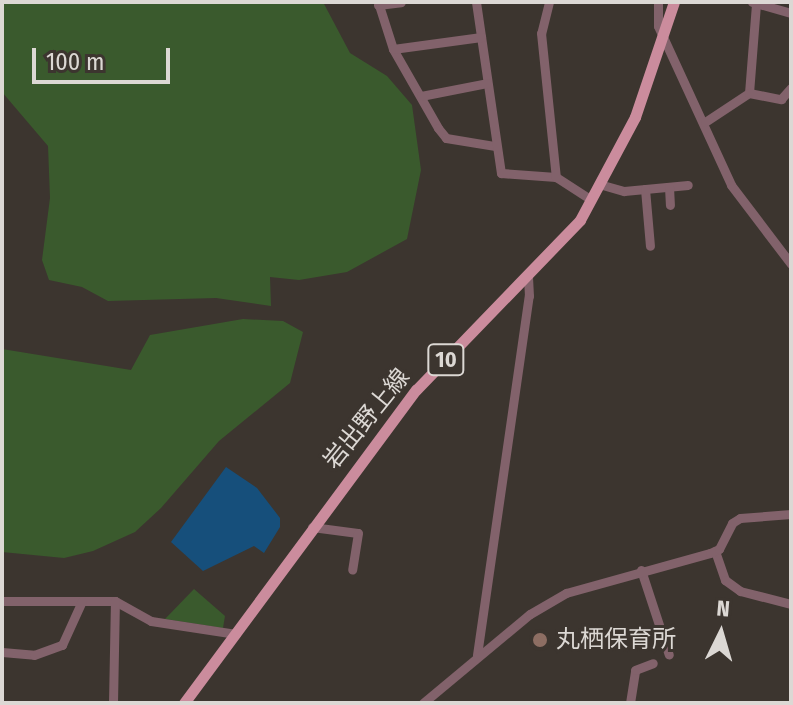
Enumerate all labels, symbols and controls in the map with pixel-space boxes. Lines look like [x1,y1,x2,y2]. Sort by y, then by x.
scale bar [36,32,174,82]
text: 100 m [46,48,104,76]
road number: 10 [426,342,466,378]
street label: 岩出野上線 [318,363,416,475]
north arrow [681,593,761,673]
text: N [715,595,731,623]
place label: 丸栖保育所 [556,626,676,654]
marker: 丸栖保育所 [531,631,549,649]

